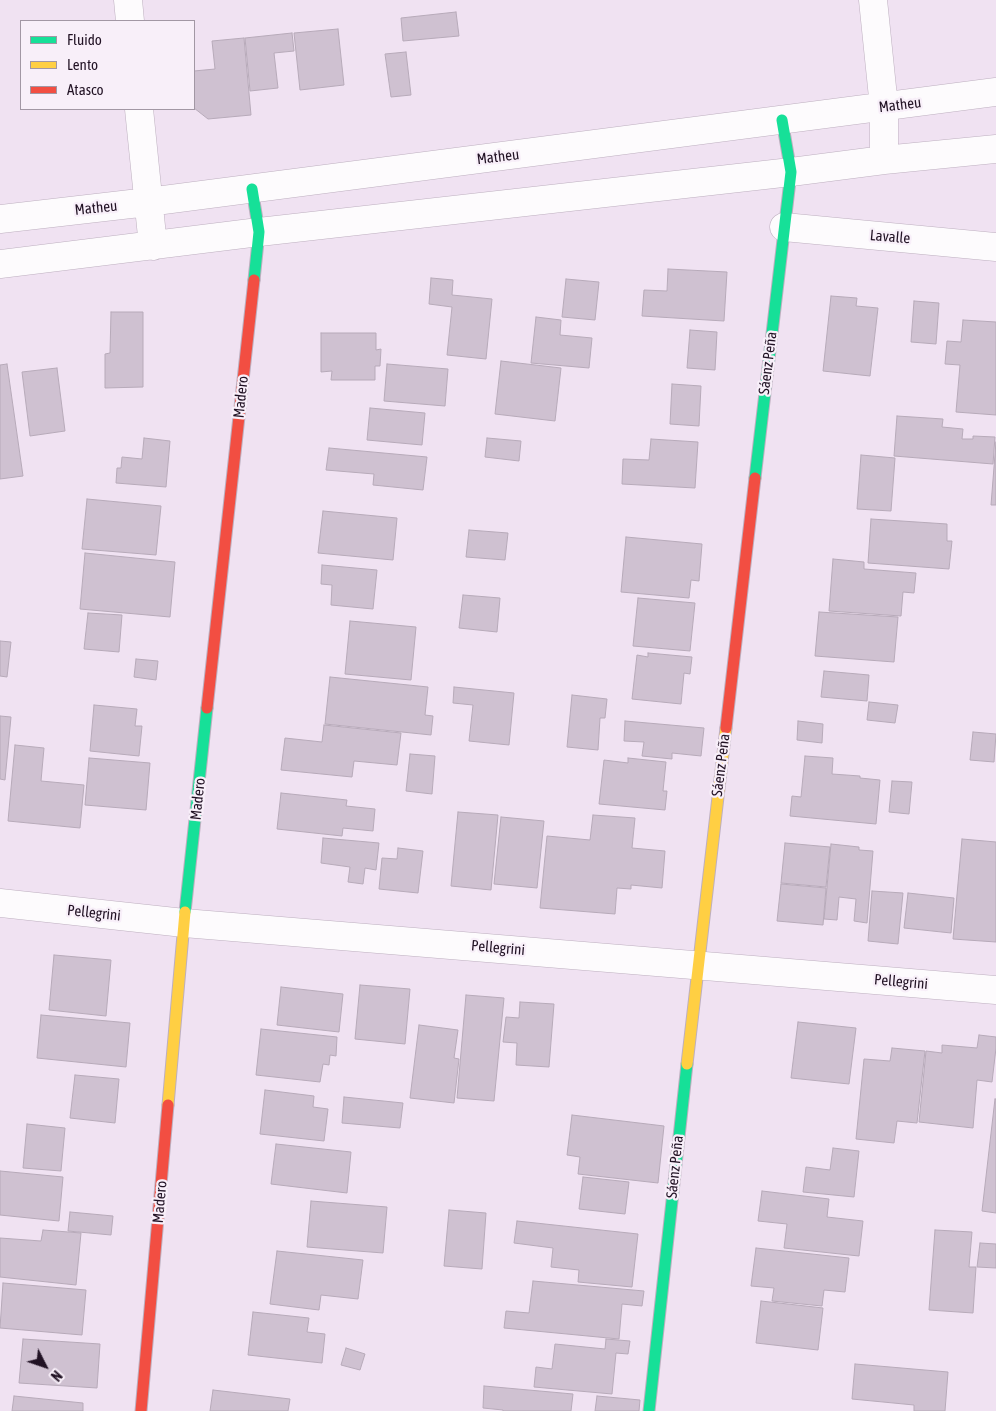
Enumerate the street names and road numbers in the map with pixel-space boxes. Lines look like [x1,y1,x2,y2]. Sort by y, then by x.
street label: Matheu [878,93,922,117]
street label: Matheu [476,145,520,169]
street label: Matheu [74,197,118,219]
street label: Lavalle [869,226,911,248]
street label: Sáenz Peña [755,331,781,395]
street label: Madero [230,375,252,419]
street label: Sáenz Peña [708,733,734,797]
street label: Madero [187,777,209,821]
street label: Pellegrini [66,901,122,925]
street label: Pellegrini [470,937,526,959]
street label: Pellegrini [873,971,929,993]
street label: Sáenz Peña [663,1135,687,1199]
street label: Madero [149,1180,171,1224]

